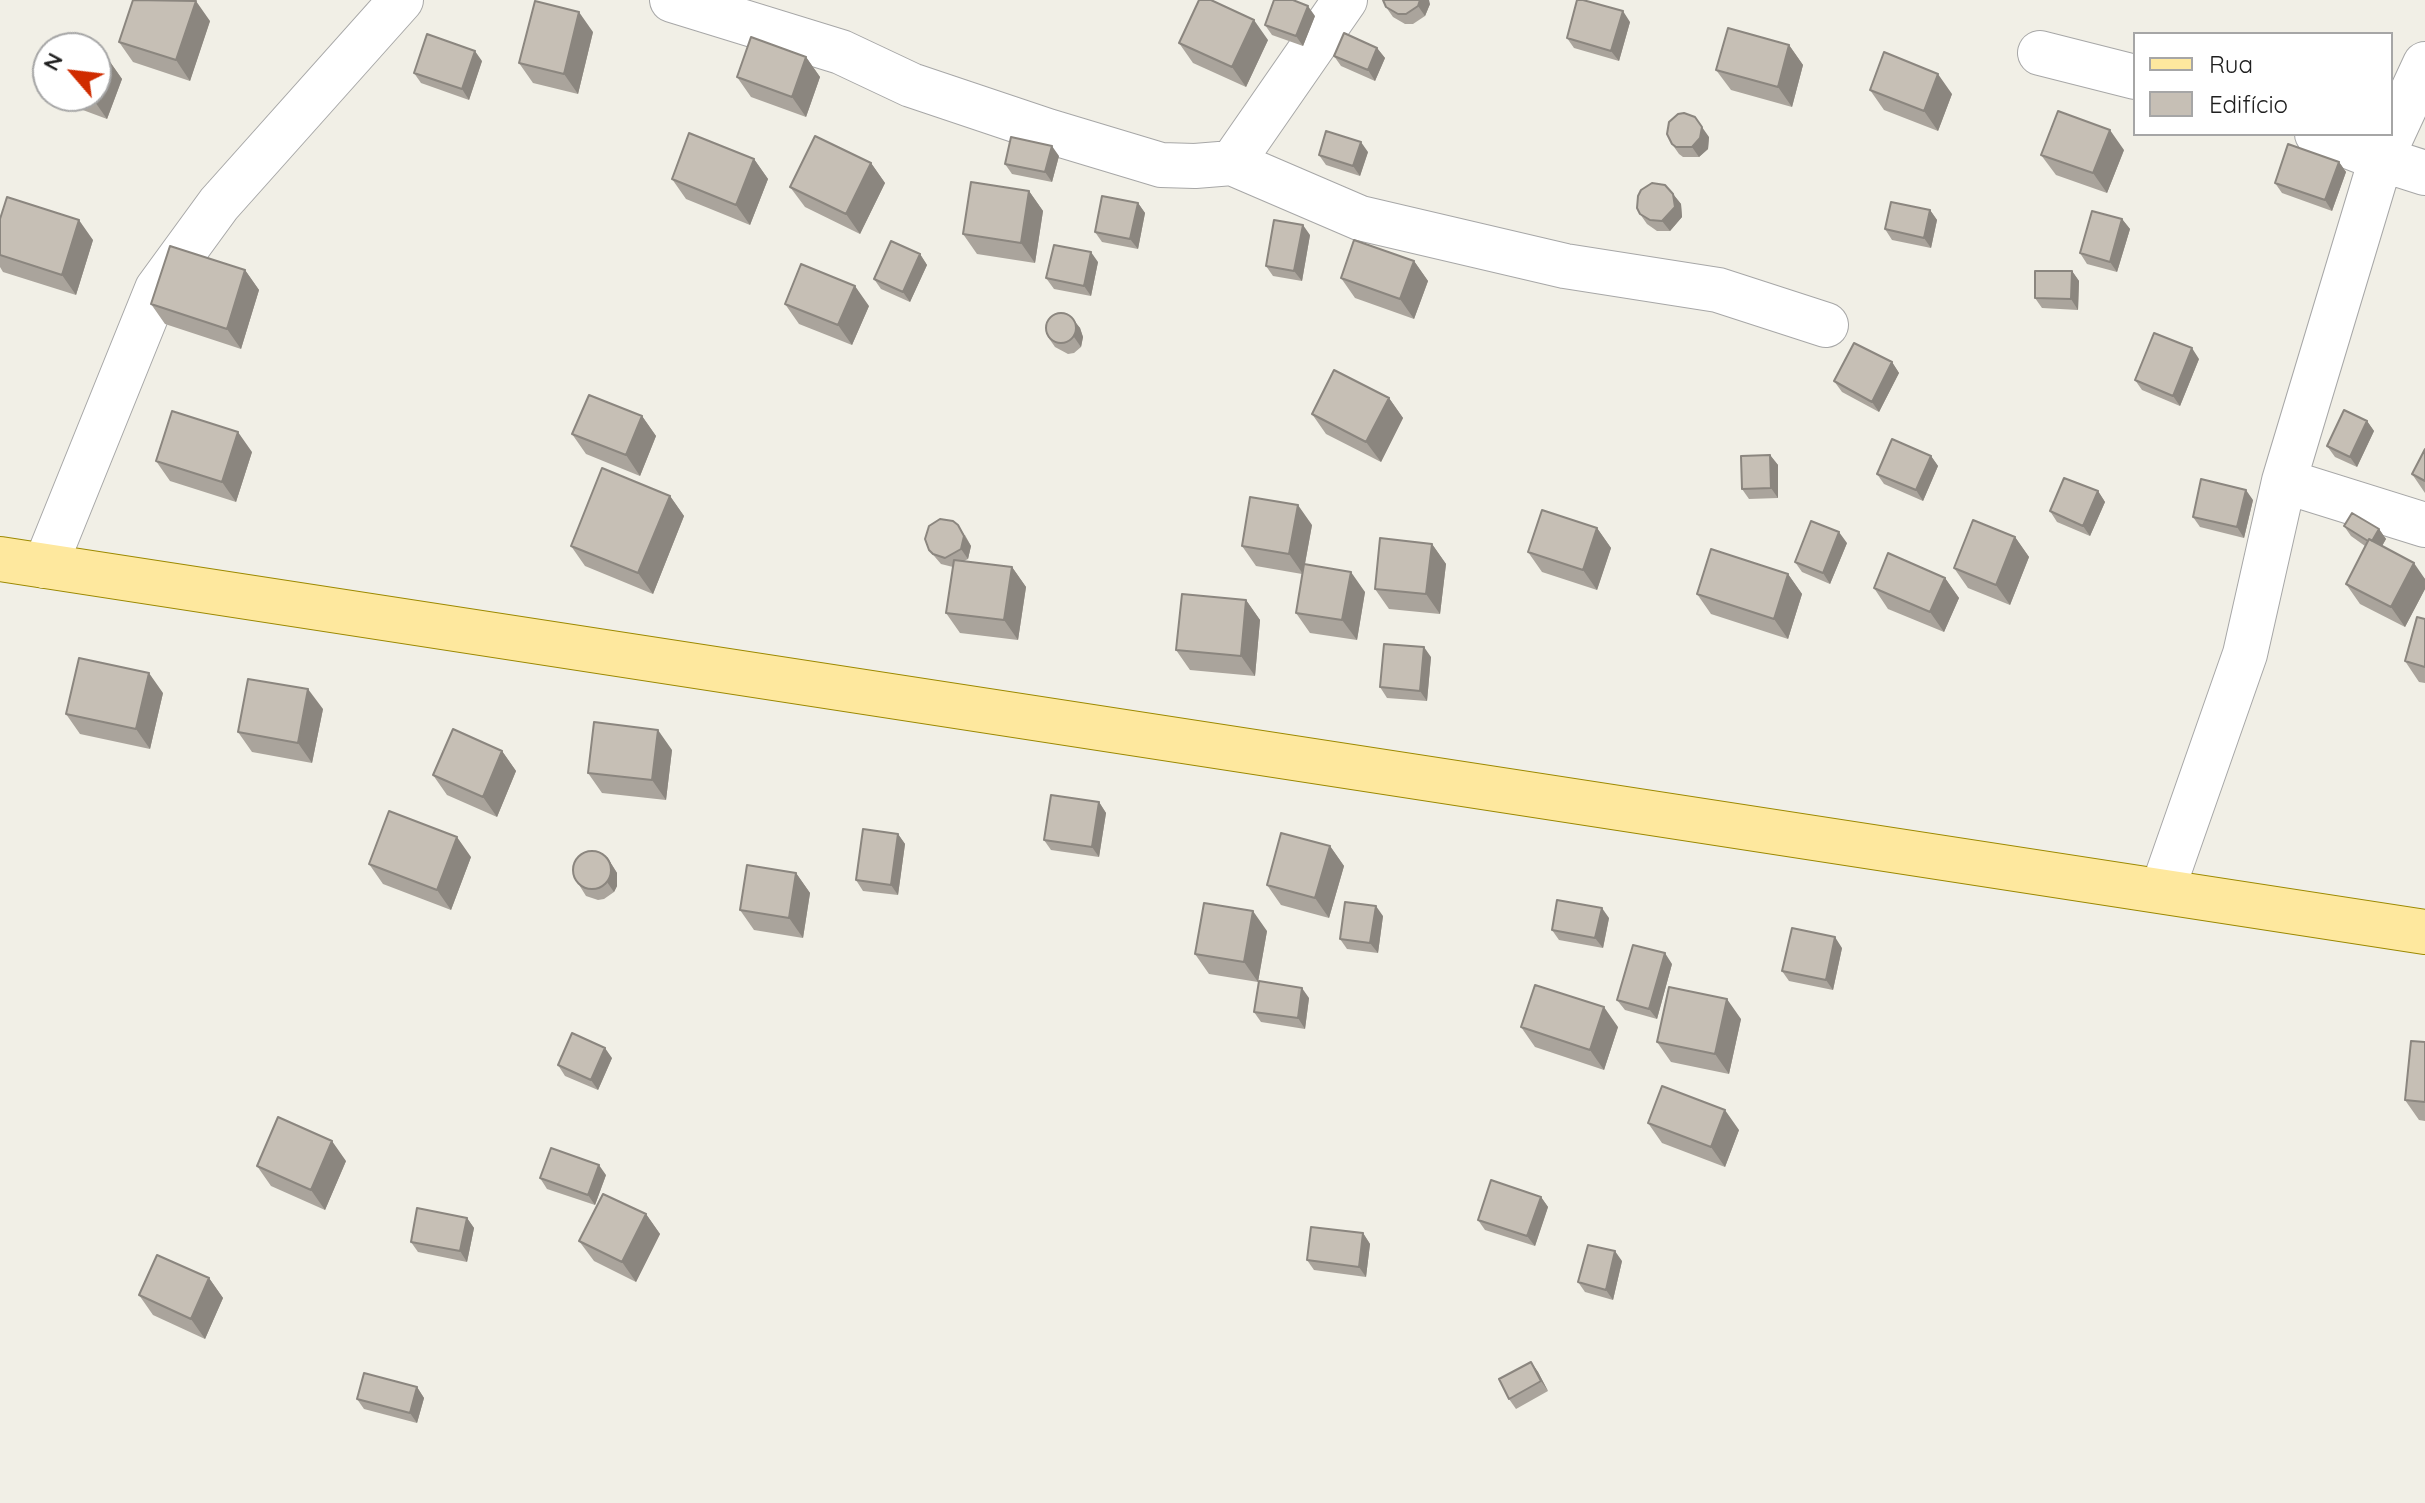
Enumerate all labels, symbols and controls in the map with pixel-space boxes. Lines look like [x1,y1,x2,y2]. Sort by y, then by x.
north arrow [32,32,112,112]
legend [2133,32,2393,136]
text: N [36,48,69,75]
text: Rua [2209,49,2253,79]
text: Edifício [2209,89,2288,119]

